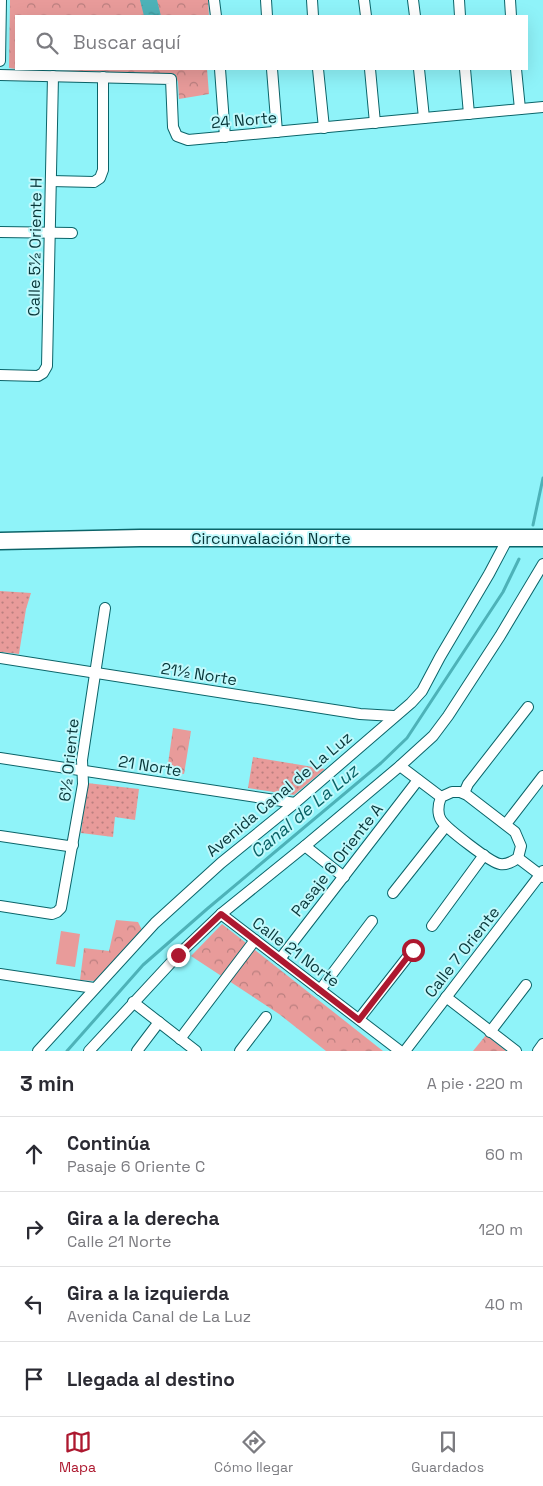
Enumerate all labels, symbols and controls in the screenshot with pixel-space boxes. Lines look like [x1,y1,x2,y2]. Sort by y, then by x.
search box [15,15,528,70]
icon: search [33,29,61,57]
text: Buscar aquí [73,30,181,55]
street label: 24 Norte [210,107,278,133]
street label: Calle 5½ Oriente H [23,178,47,316]
street label: Circunvalación Norte [191,528,351,549]
street label: 21½ Norte [159,658,239,690]
street label: 6½ Oriente [54,717,84,803]
street label: Avenida Canal de La Luz [202,727,356,861]
street label: 21 Norte [117,751,183,781]
water label: Canal de La Luz [246,760,362,862]
street label: Pasaje 6 Oriente A [286,799,388,921]
street label: Calle 7 Oriente [420,902,504,1002]
street label: Calle 21 Norte [248,912,344,992]
route start [402,939,425,962]
route end [167,944,190,967]
text: 3 min [20,1070,75,1097]
text: A pie · 220 m [427,1073,523,1094]
text: Continúa [67,1131,150,1156]
icon: ahead [20,1140,48,1168]
text: 60 m [485,1144,523,1165]
text: Pasaje 6 Oriente C [67,1156,205,1177]
text: Gira a la derecha [67,1206,219,1231]
icon: right [20,1215,48,1243]
text: 120 m [479,1219,523,1240]
text: Calle 21 Norte [67,1231,171,1252]
text: Gira a la izquierda [67,1281,229,1306]
icon: left [20,1290,48,1318]
text: 40 m [485,1294,523,1315]
text: Avenida Canal de La Luz [67,1306,251,1327]
icon: arrive [20,1365,48,1393]
text: Llegada al destino [67,1367,235,1392]
tab: Mapa [59,1428,96,1476]
tab: Cómo llegar [214,1428,293,1476]
tab: Guardados [411,1428,484,1476]

